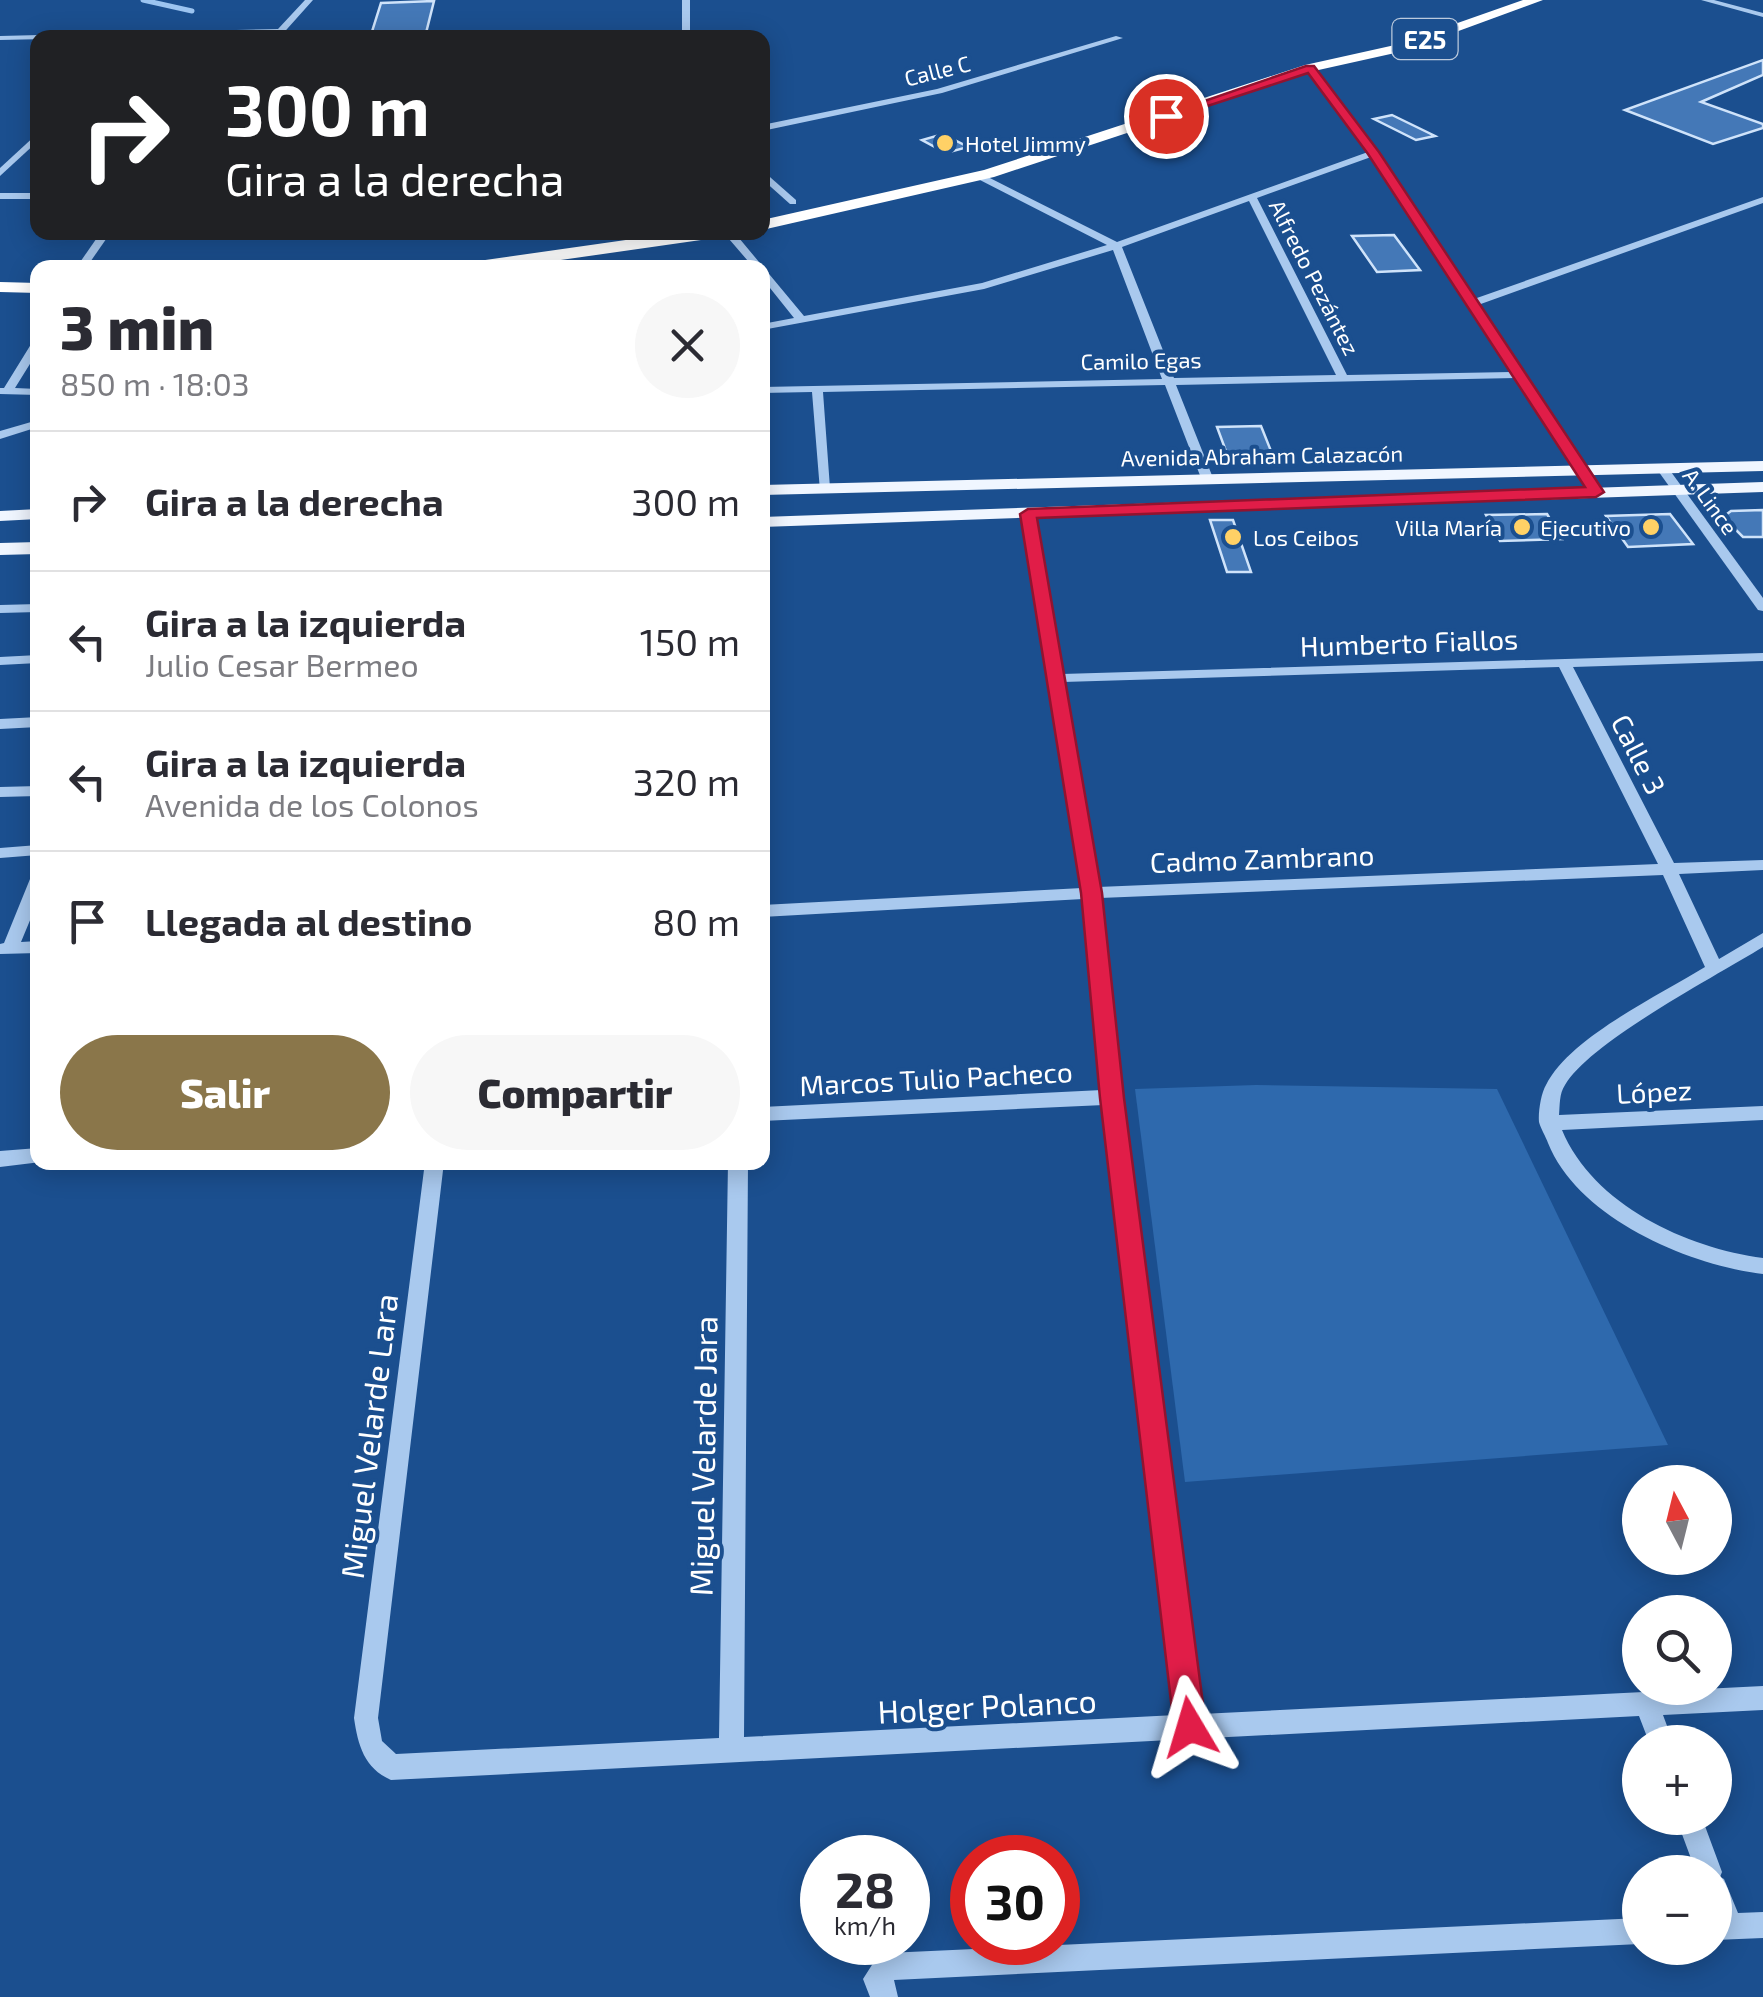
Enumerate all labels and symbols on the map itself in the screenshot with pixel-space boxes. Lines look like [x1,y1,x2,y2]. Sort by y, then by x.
road number: E25 [1392,19,1458,59]
street label: Calle C [901,49,973,91]
pin [1124,74,1209,159]
place label: Hotel Jimmy [965,130,1086,156]
marker: Hotel Jimmy [934,132,956,154]
street label: Alfredo Pezántez [1265,195,1365,359]
street label: Camilo Egas [1080,346,1202,374]
street label: Avenida Abraham Calazacón [1121,440,1403,470]
street label: A. Lince [1678,463,1744,539]
place label: Villa María [1395,514,1502,540]
place label: Ejecutivo [1540,514,1631,541]
marker: Villa María [1511,516,1533,538]
marker: Ejecutivo [1640,516,1662,538]
place label: Los Ceibos [1253,524,1359,550]
marker: Los Ceibos [1222,526,1244,548]
street label: Humberto Fiallos [1299,621,1519,663]
street label: Calle 3 [1605,708,1673,800]
street label: Cadmo Zambrano [1149,837,1375,879]
street label: Marcos Tulio Pacheco [799,1054,1073,1102]
street label: López [1615,1072,1693,1110]
street label: Miguel Velarde Lara [332,1292,404,1580]
street label: Miguel Velarde Jara [681,1316,723,1596]
north arrow [1622,1465,1732,1575]
position arrow [1138,1675,1242,1779]
street label: Holger Polanco [876,1680,1098,1730]
speed limit sign: 30 [950,1835,1080,1965]

